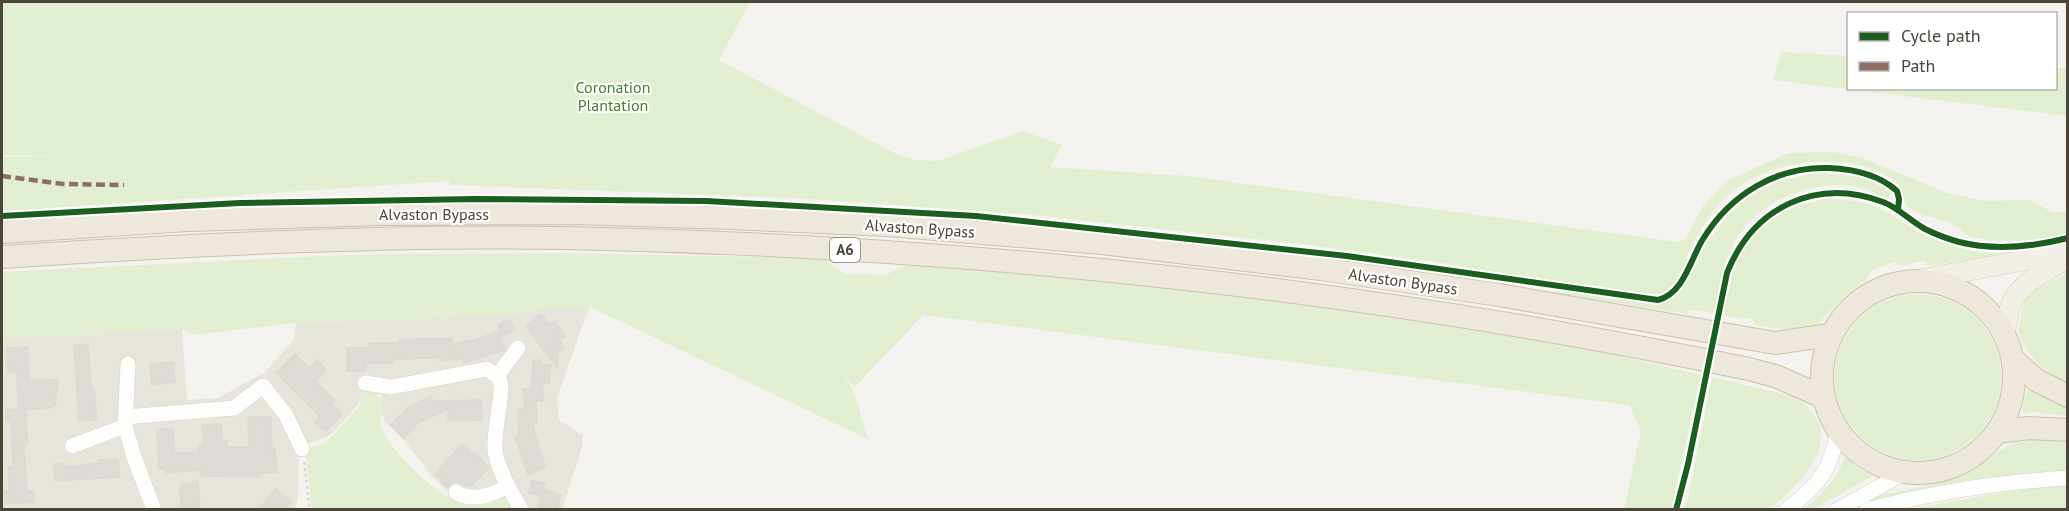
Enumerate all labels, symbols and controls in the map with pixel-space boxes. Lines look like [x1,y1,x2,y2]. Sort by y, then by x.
legend [1847,12,2057,90]
text: Cycle path [1901,24,1981,47]
text: Path [1901,54,1935,77]
park label: Coronation Plantation [576,77,650,115]
street label: Alvaston Bypass [379,204,489,224]
street label: Alvaston Bypass [864,214,976,242]
road number: A6 [830,238,860,262]
street label: Alvaston Bypass [1347,263,1459,299]

